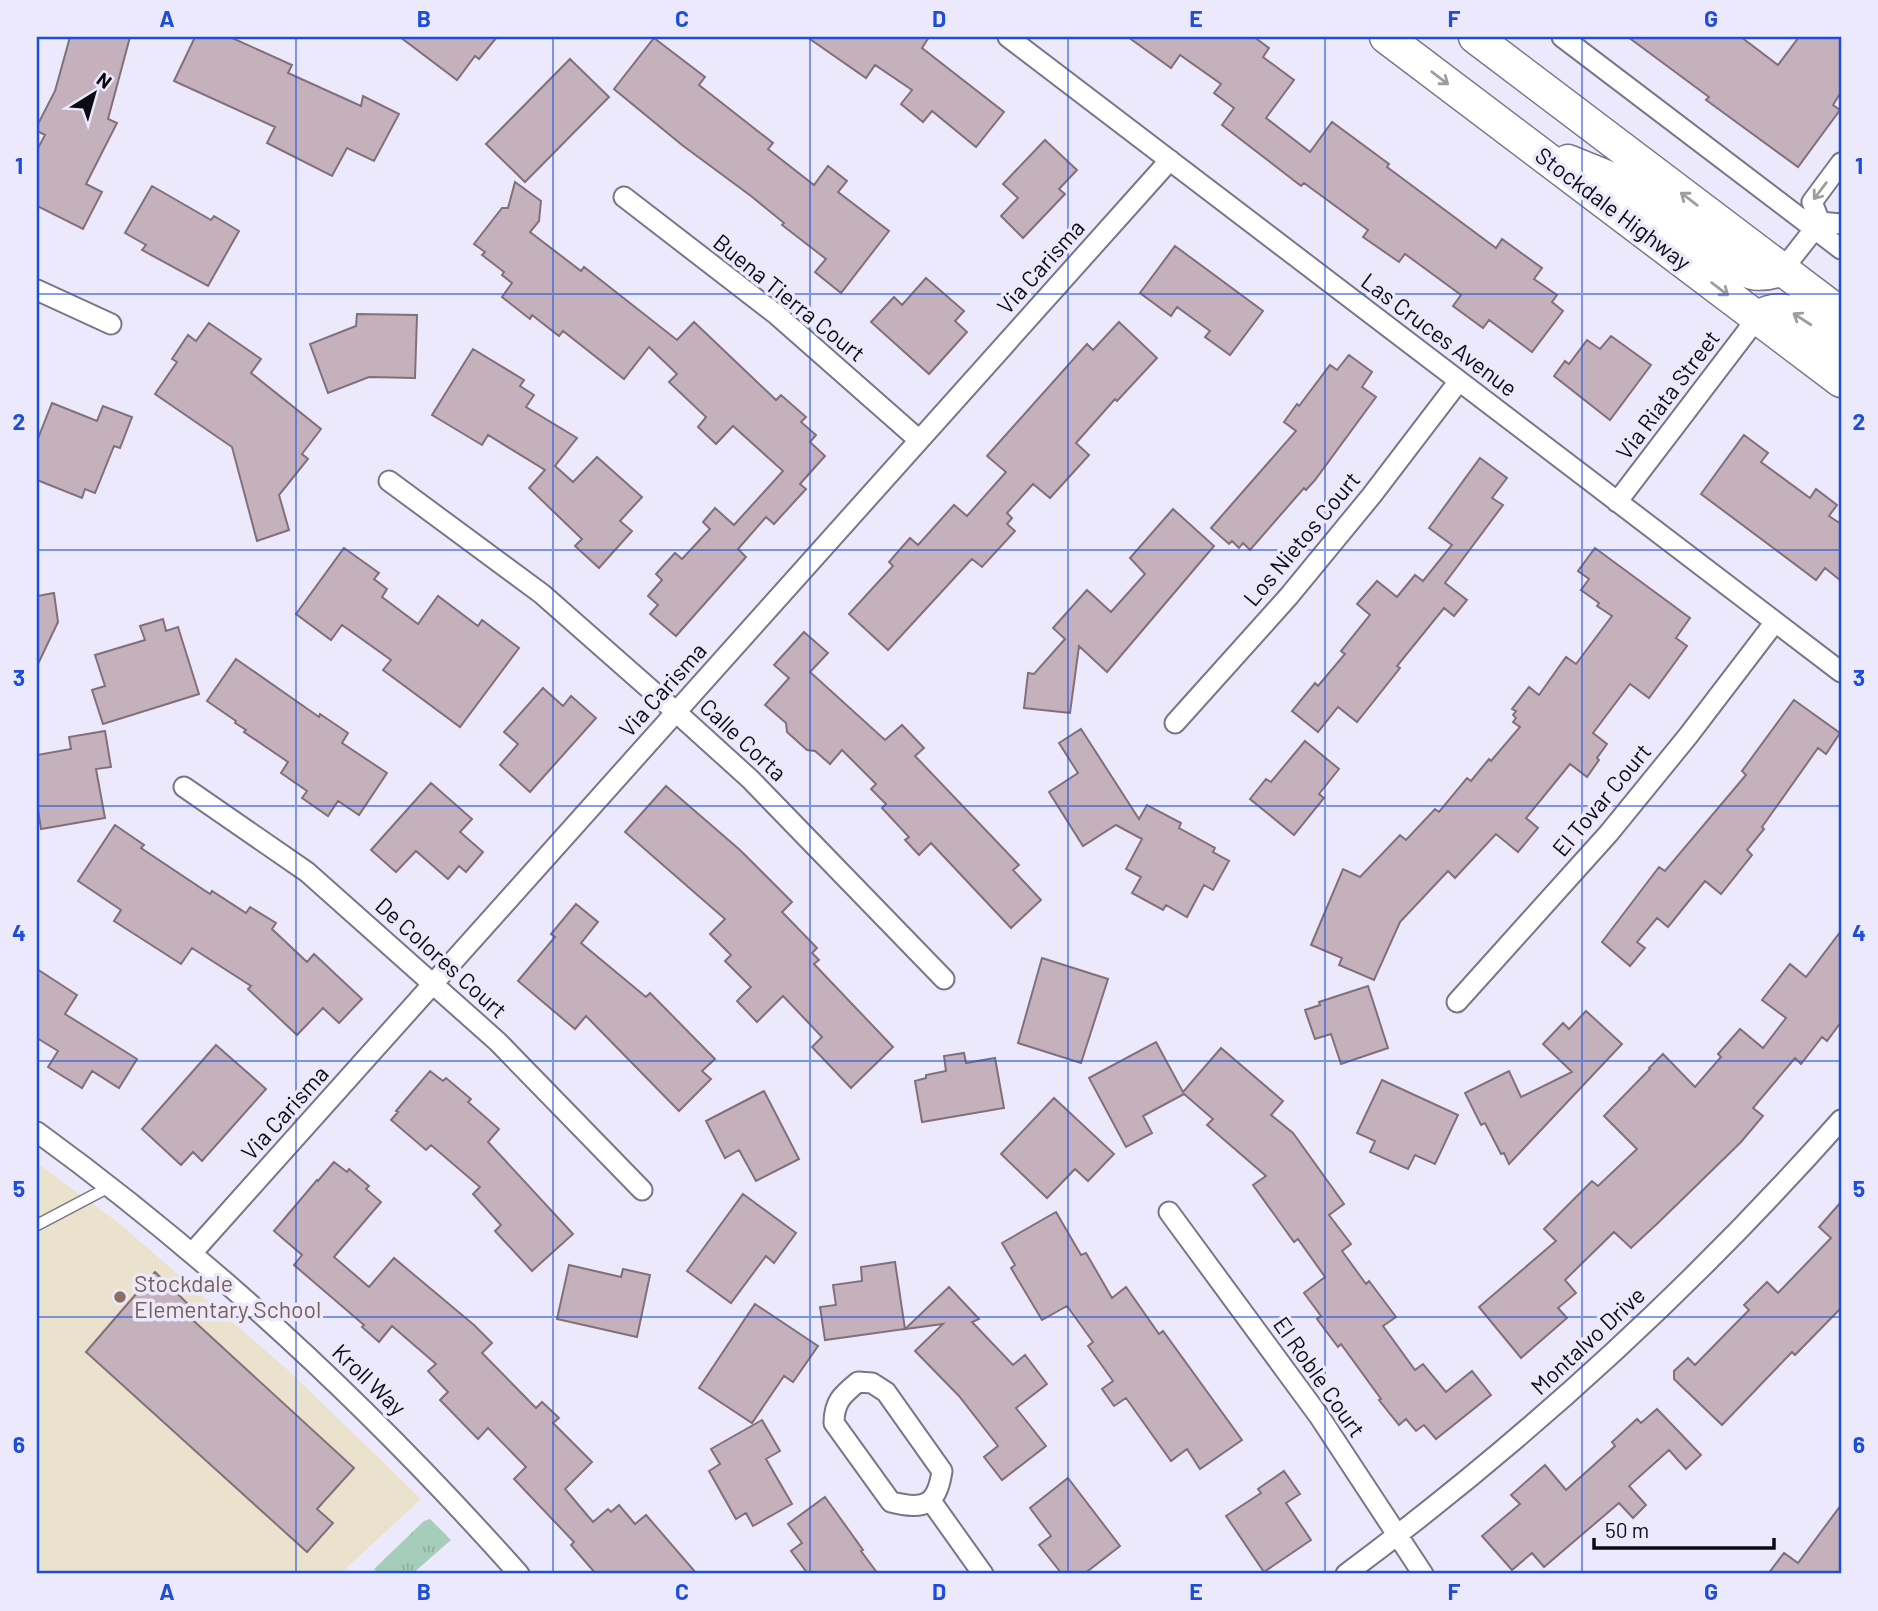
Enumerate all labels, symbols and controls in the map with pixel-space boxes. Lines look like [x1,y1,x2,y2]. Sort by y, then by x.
text: A [159,4,175,32]
text: B [417,4,431,32]
text: C [675,4,689,32]
text: D [932,4,946,32]
text: E [1189,4,1203,32]
text: F [1448,4,1461,32]
text: G [1704,4,1718,32]
north arrow [60,60,130,130]
text: N [93,67,117,93]
one-way arrow [1430,71,1449,86]
street label: Stockdale Highway [1530,141,1697,276]
text: 1 [15,151,23,179]
text: 1 [1855,151,1863,179]
one-way arrow [1812,181,1827,200]
one-way arrow [1681,191,1699,206]
street label: Via Carisma [991,213,1090,319]
street label: Buena Tierra Court [708,227,871,367]
street label: Las Cruces Avenue [1356,266,1523,402]
one-way arrow [1710,281,1728,296]
one-way arrow [1793,311,1812,326]
street label: Via Riata Street [1609,324,1725,465]
text: 2 [13,407,25,435]
text: 2 [1853,407,1865,435]
street label: Los Nietos Court [1237,465,1366,611]
street label: Via Carisma [613,636,712,742]
text: 3 [13,663,25,691]
text: 3 [1853,663,1865,691]
street label: Calle Corta [695,692,793,786]
street label: El Tovar Court [1546,737,1657,861]
street label: De Colores Court [370,891,513,1024]
text: 4 [12,918,26,946]
text: 4 [1852,918,1866,946]
street label: Via Carisma [235,1059,334,1165]
text: 5 [13,1174,25,1202]
text: 5 [1853,1174,1865,1202]
place label: Stockdale Elementary School [134,1269,321,1323]
street label: Montalvo Drive [1524,1280,1650,1400]
marker: Stockdale Elementary School [112,1289,128,1305]
street label: El Roble Court [1268,1311,1372,1442]
street label: Kroll Way [327,1337,413,1421]
text: 6 [13,1430,25,1458]
text: 6 [1853,1430,1865,1458]
scale bar [1594,1506,1775,1550]
text: 50 m [1605,1517,1649,1542]
text: A [159,1577,175,1605]
text: B [417,1577,431,1605]
text: C [675,1577,689,1605]
text: D [932,1577,946,1605]
text: E [1189,1577,1203,1605]
text: F [1448,1577,1461,1605]
text: G [1704,1577,1718,1605]

